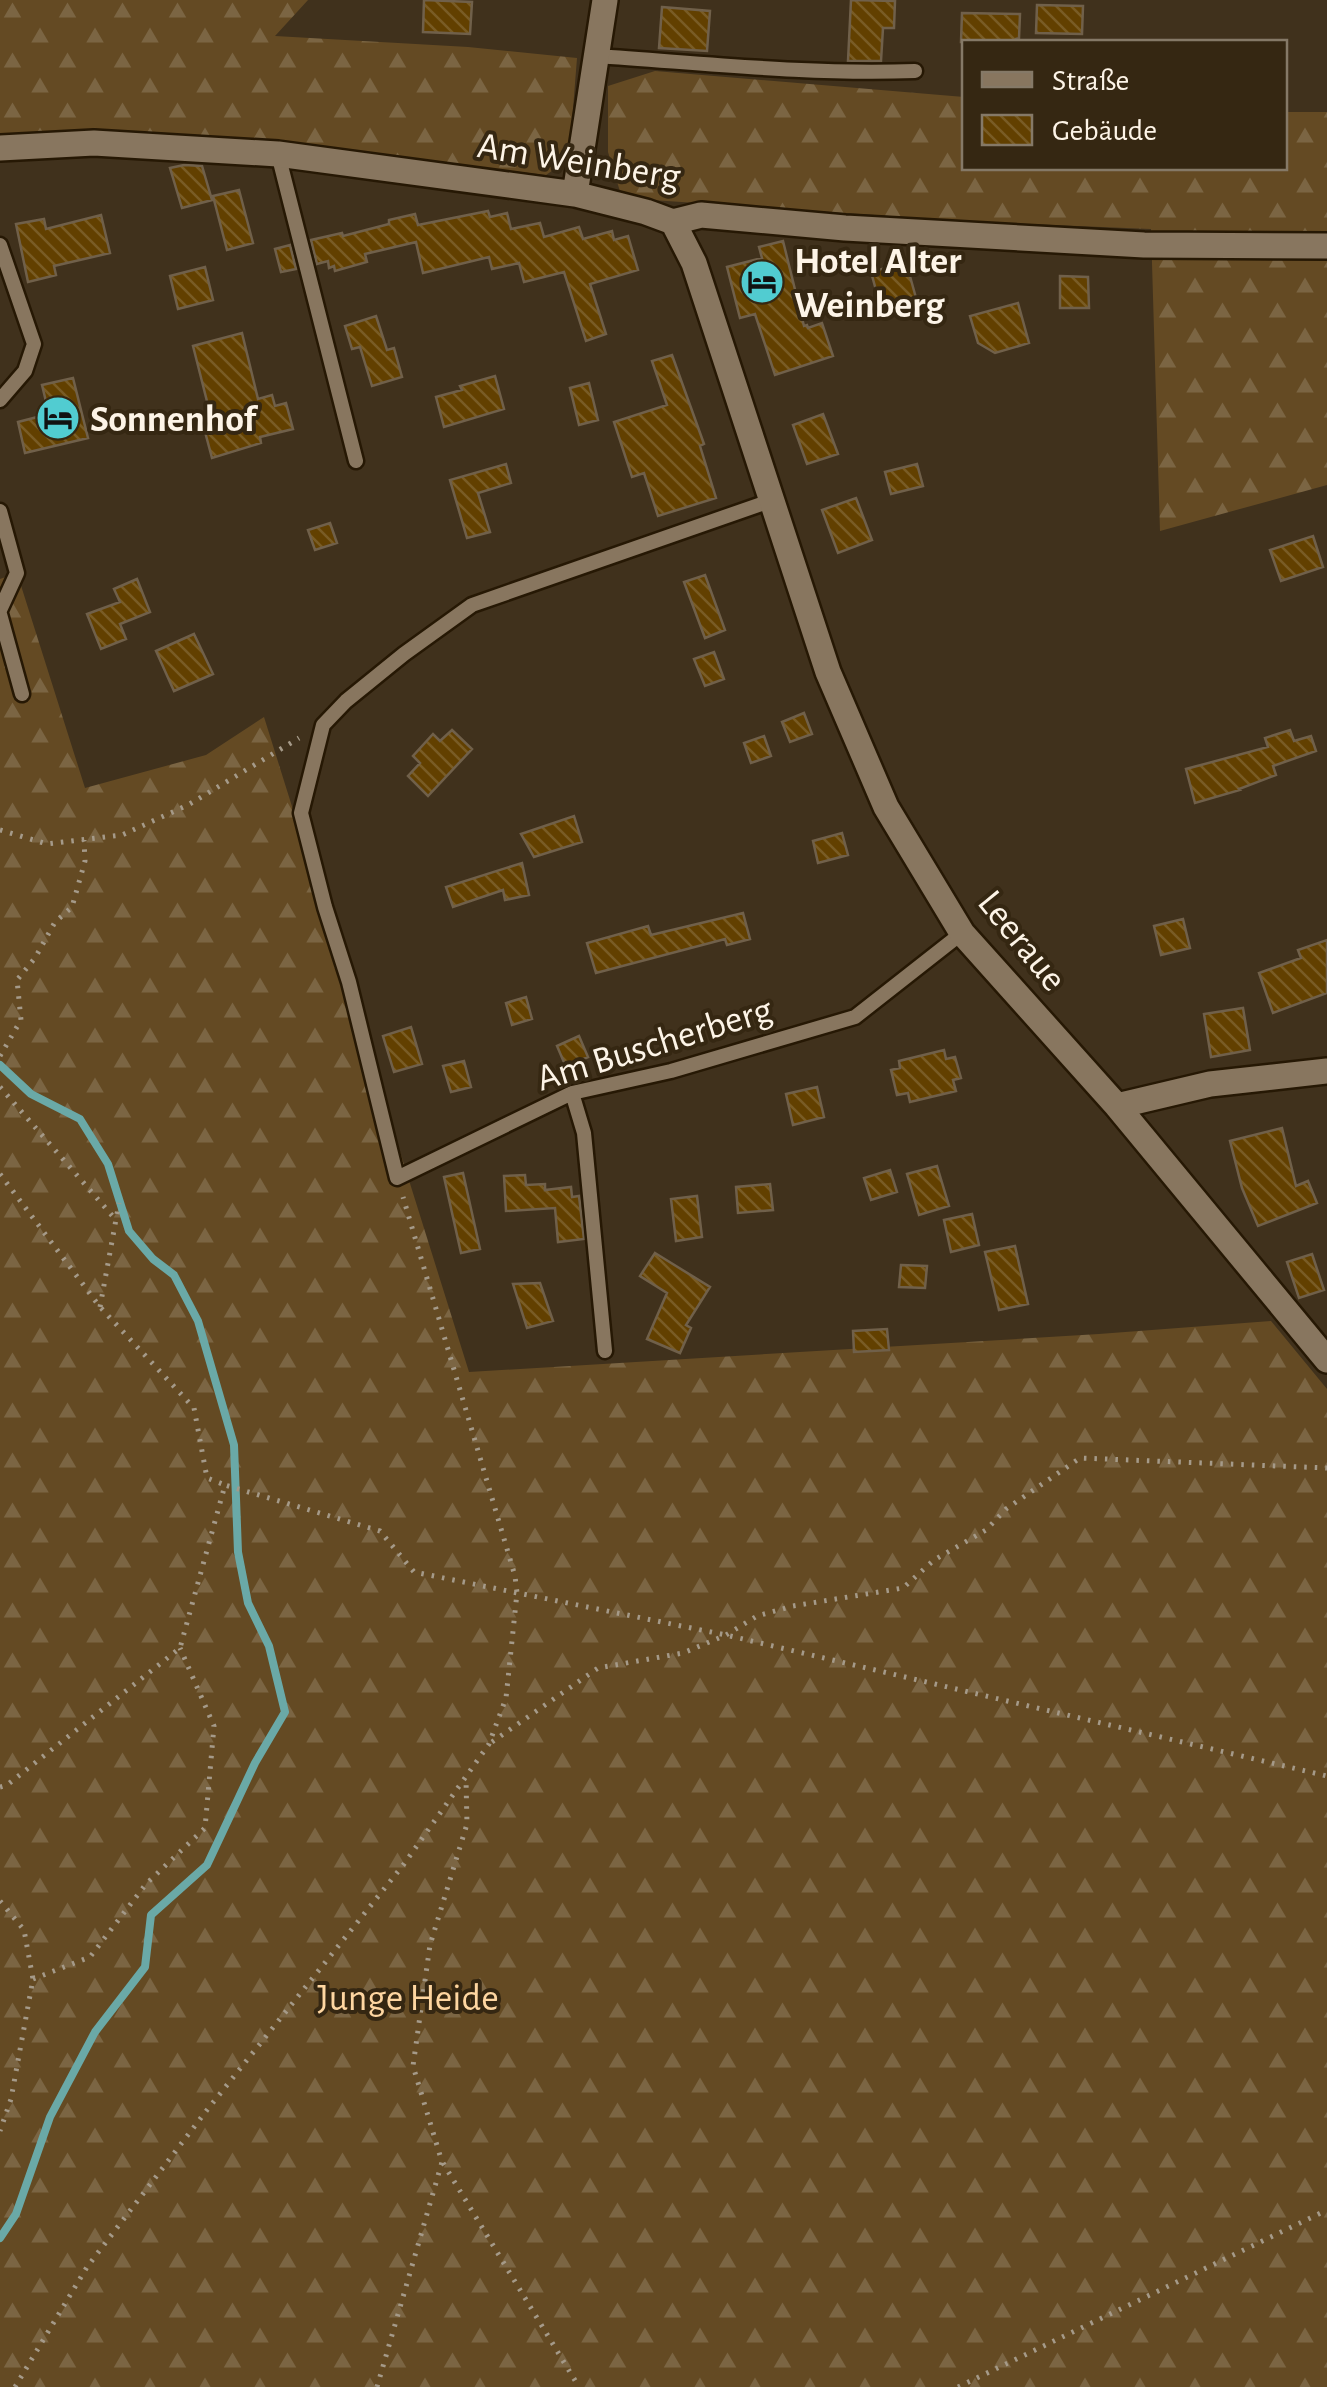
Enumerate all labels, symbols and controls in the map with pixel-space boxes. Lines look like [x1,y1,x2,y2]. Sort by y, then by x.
legend [962,40,1287,170]
text: Straße [1052,66,1129,96]
text: Gebäude [1052,116,1157,146]
street label: Am Weinberg [475,127,683,197]
place label: Hotel Alter Weinberg [794,243,962,325]
hotel icon: Hotel Alter Weinberg [739,259,785,305]
hotel icon: Sonnenhof [35,395,81,441]
place label: Sonnenhof [90,401,258,439]
street label: Leeraue [970,884,1073,999]
street label: Am Buscherberg [532,991,777,1099]
park label: Junge Heide [317,1980,499,2018]

